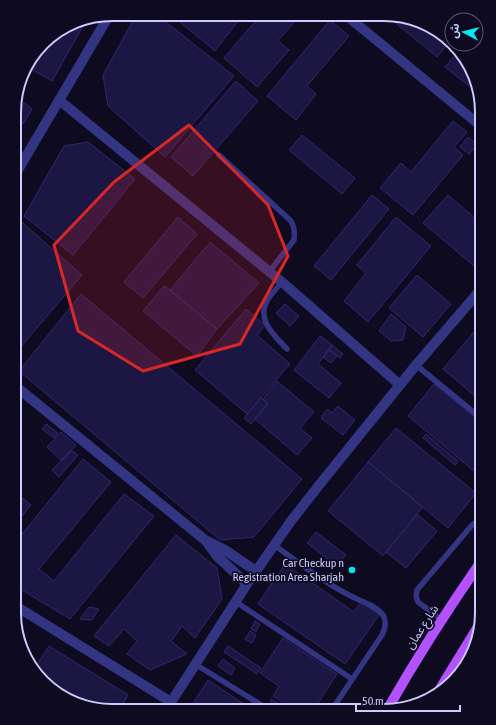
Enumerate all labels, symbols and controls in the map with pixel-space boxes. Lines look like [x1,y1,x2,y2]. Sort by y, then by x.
north arrow [444,12,484,52]
text: ش [447,23,462,39]
place label: Car Checkup n Registration Area Sharjah [233,556,344,584]
marker: Car Checkup n Registration Area Sharjah [347,565,357,575]
street label: شارع عمان [403,602,443,653]
scale bar [356,687,460,713]
text: 50 m [362,694,384,708]

